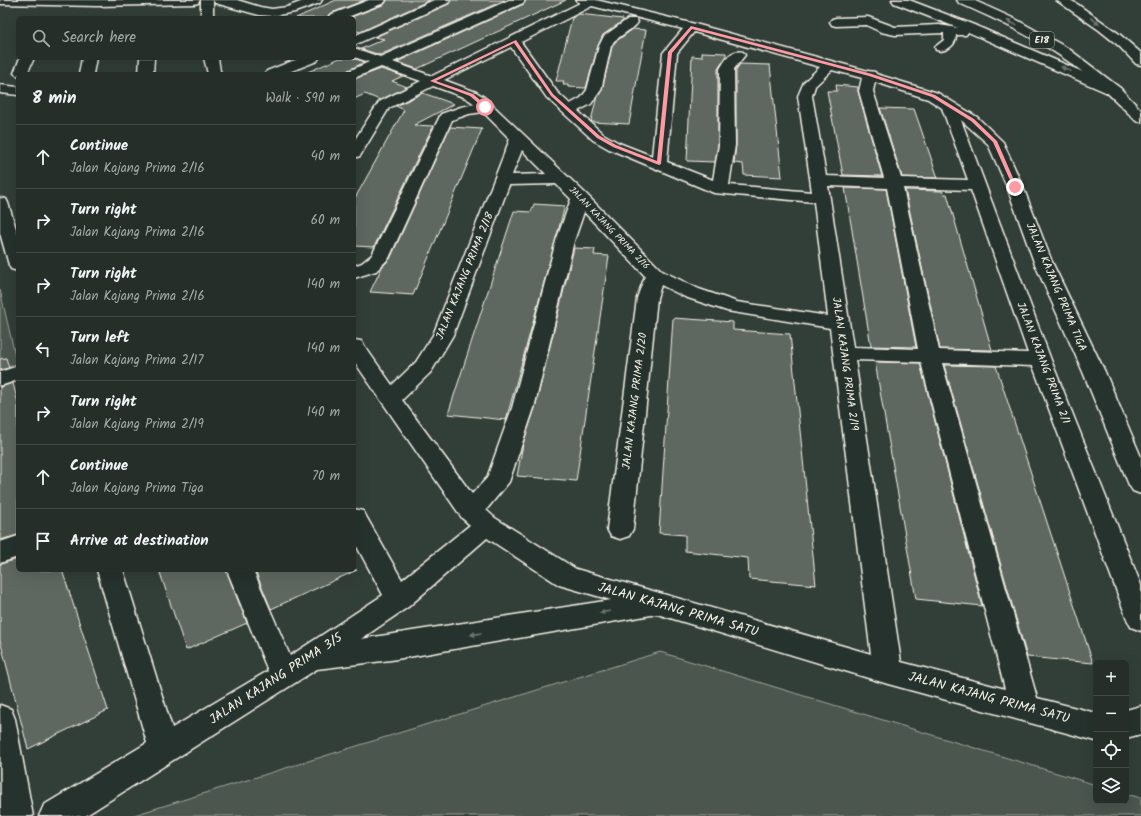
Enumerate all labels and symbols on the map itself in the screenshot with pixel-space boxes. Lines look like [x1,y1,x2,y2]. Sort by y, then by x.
one-way arrow [1089,17,1100,25]
one-way arrow [1007,20,1018,26]
road number: E18 [1030,32,1054,48]
one-way arrow [1061,66,1072,72]
route start [476,98,494,116]
route end [1006,178,1024,196]
street label: JALAN KAJANG PRIMA 2/16 [565,183,653,273]
street label: JALAN KAJANG PRIMA 2/18 [431,209,499,342]
street label: JALAN KAJANG PRIMA TIGA [1021,220,1091,354]
street label: JALAN KAJANG PRIMA 2/19 [827,296,863,433]
street label: JALAN KAJANG PRIMA 2/1 [1011,299,1075,427]
street label: JALAN KAJANG PRIMA 2/20 [618,331,652,470]
street label: JALAN KAJANG PRIMA SATU [595,577,761,643]
one-way arrow [599,610,611,616]
street label: JALAN KAJANG PRIMA 3/5 [205,627,348,730]
one-way arrow [470,631,483,637]
street label: JALAN KAJANG PRIMA SATU [906,666,1072,730]

